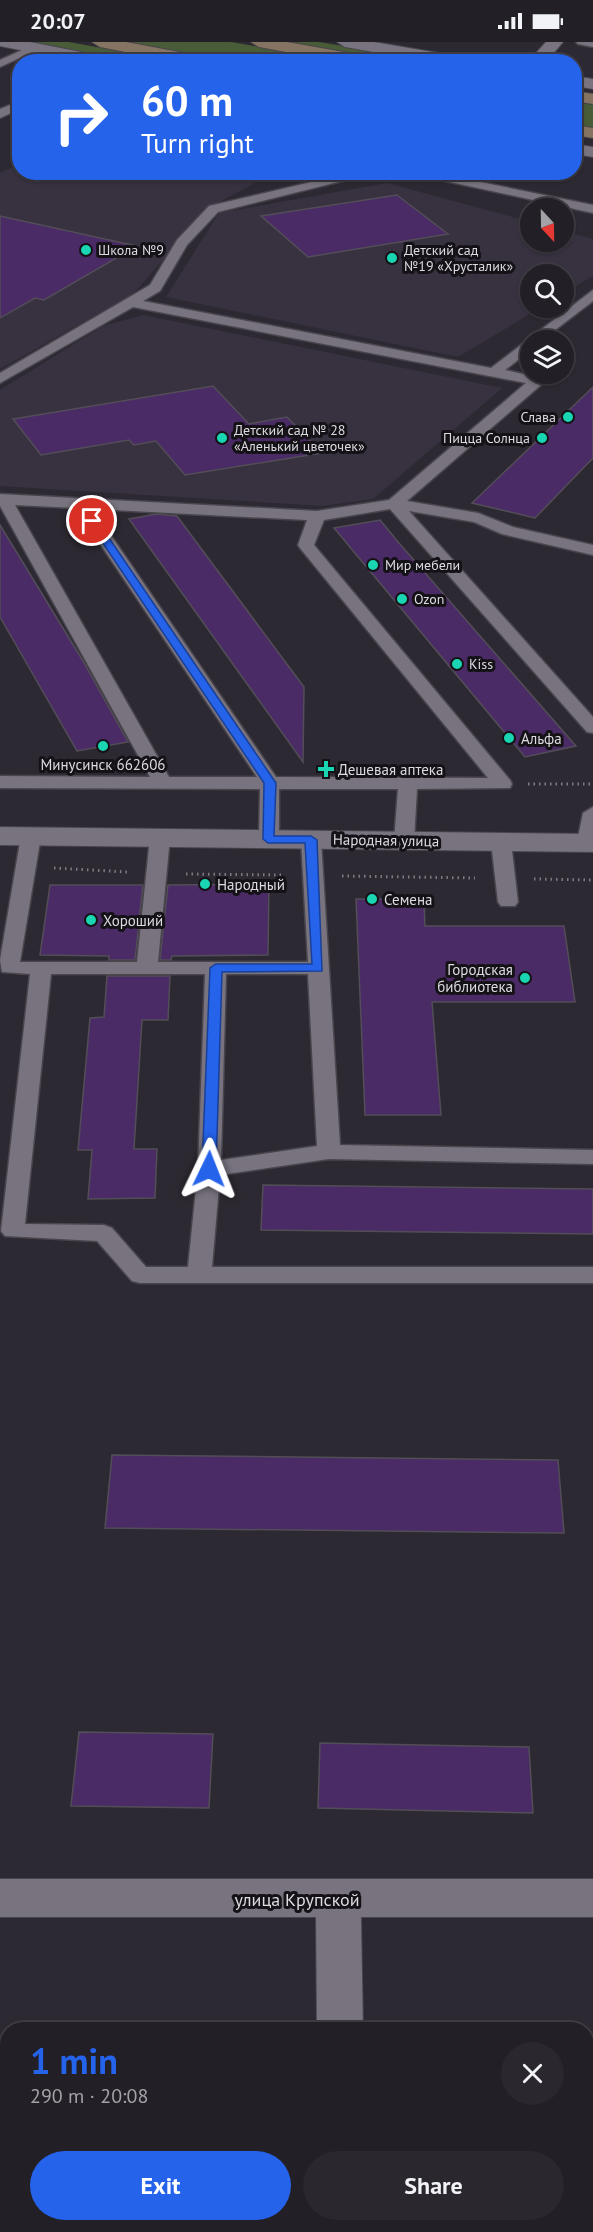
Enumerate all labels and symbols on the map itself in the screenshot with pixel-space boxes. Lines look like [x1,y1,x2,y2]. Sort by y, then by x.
north arrow [520,198,574,252]
place label: Школа №9 [98,241,164,259]
place label: Детский сад №19 «Хрусталик» [404,241,513,275]
marker: Школа №9 [79,243,93,257]
marker: Детский сад №19 «Хрусталик» [385,251,399,265]
place label: Слава [521,408,556,426]
marker: Слава [561,410,575,424]
place label: Детский сад № 28 «Аленький цветочек» [234,421,365,455]
place label: Пицца Солнца [443,429,530,447]
marker: Детский сад № 28 «Аленький цветочек» [215,431,229,445]
marker: Пицца Солнца [535,431,549,445]
pin [66,495,117,546]
place label: Мир мебели [385,556,460,574]
marker: Мир мебели [366,558,380,572]
place label: Ozon [414,590,444,608]
marker: Ozon [395,592,409,606]
place label: Kiss [469,655,493,673]
marker: Kiss [450,657,464,671]
place label: Альфа [521,729,562,748]
marker: Альфа [502,731,516,745]
marker: Минусинск 662606 [96,739,110,753]
place label: Минусинск 662606 [40,755,166,774]
place label: Дешевая аптека [338,760,443,779]
marker: Дешевая аптека [319,762,333,776]
street label: Народная улица [333,830,439,850]
place label: Народный [217,875,285,894]
marker: Народный [198,877,212,891]
place label: Семена [384,890,433,909]
marker: Семена [365,892,379,906]
place label: Хороший [103,911,163,930]
marker: Хороший [84,913,98,927]
place label: Городская библиотека [437,960,513,996]
marker: Городская библиотека [518,971,532,985]
position arrow [177,1137,241,1201]
street label: улица Крупской [234,1888,360,1911]

